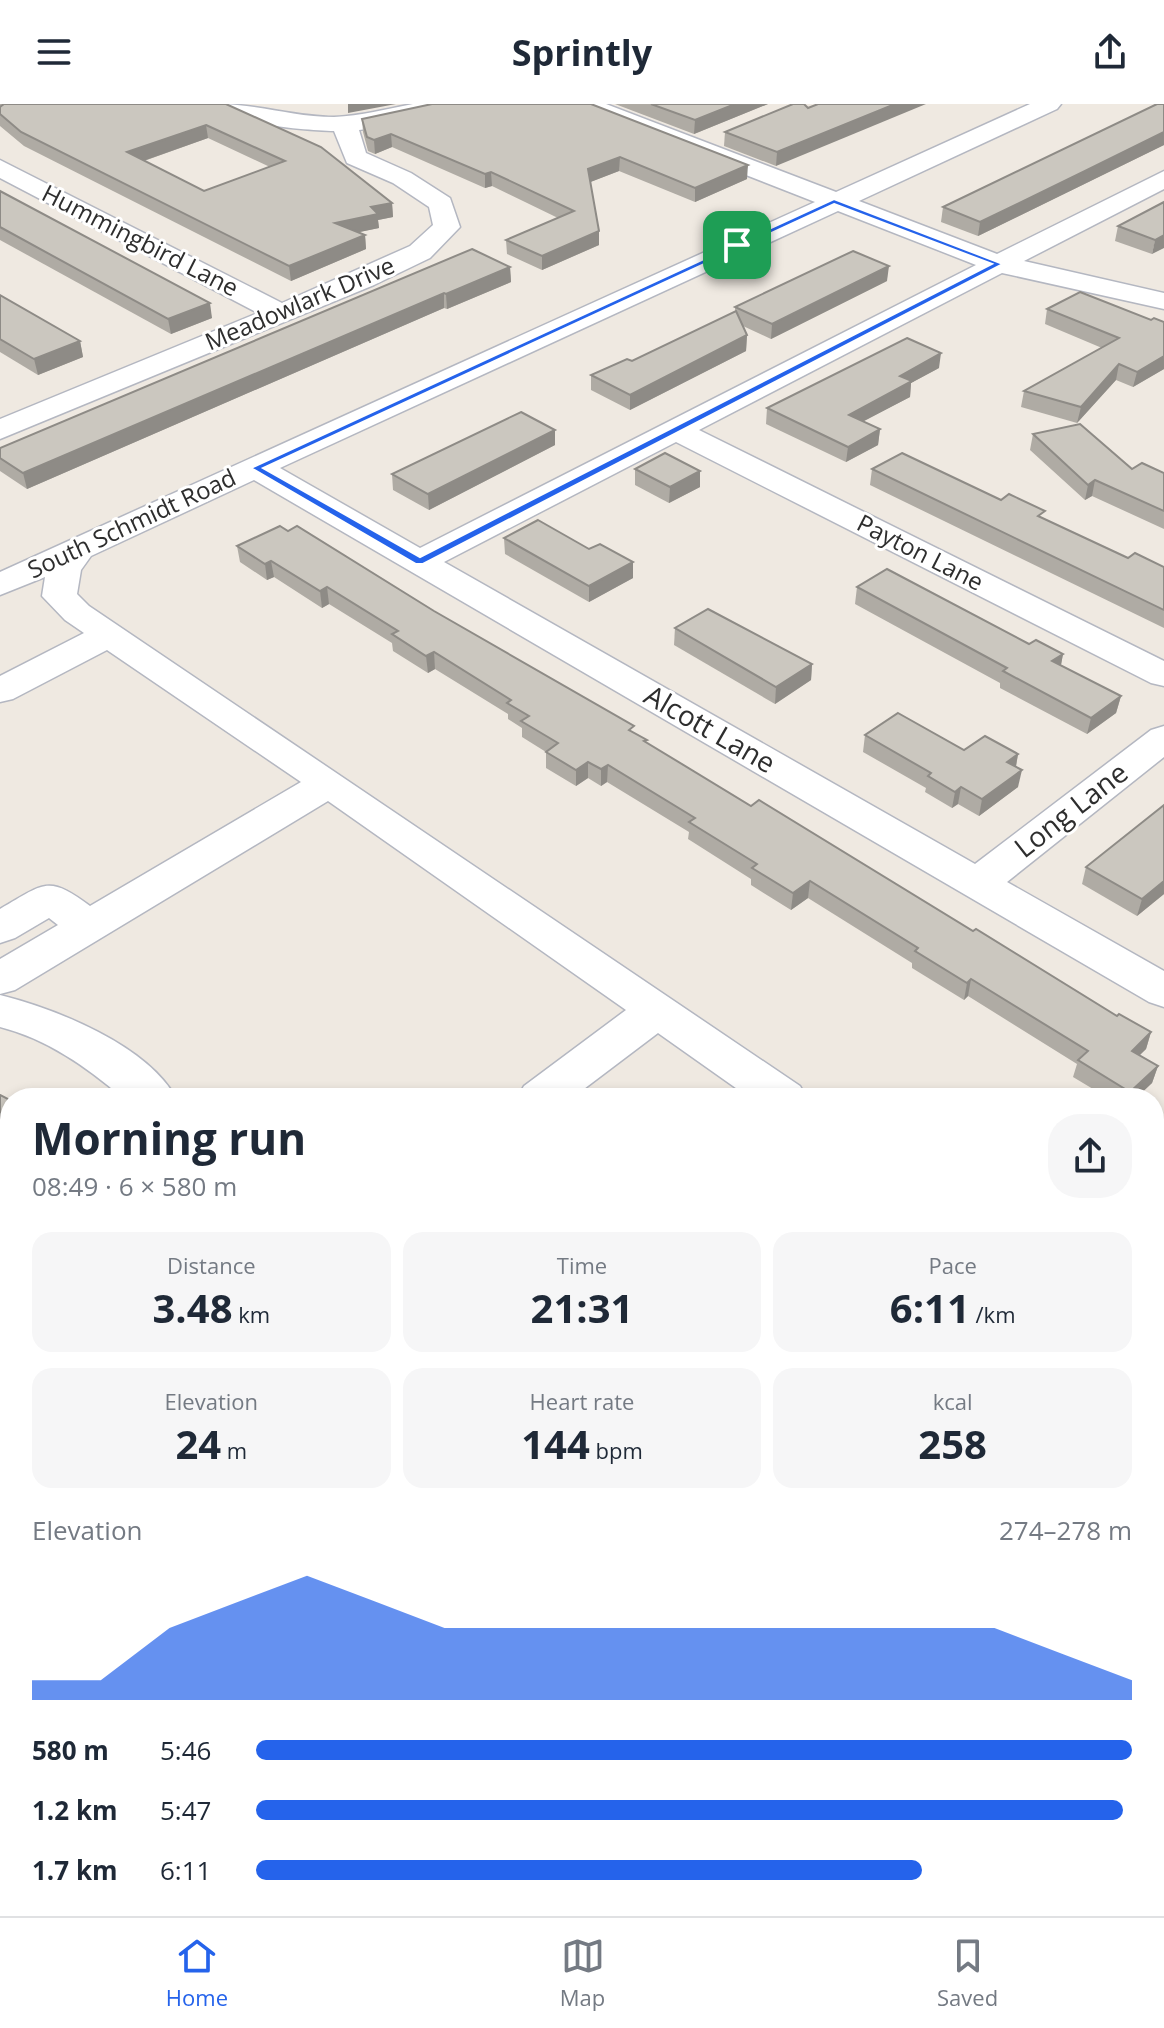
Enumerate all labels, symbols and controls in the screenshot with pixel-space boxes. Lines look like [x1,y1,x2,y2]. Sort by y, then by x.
text: Sprintly [512,28,652,77]
icon: menu [32,30,76,74]
icon: share [1088,30,1132,74]
street label: Hummingbird Lane [37,176,244,303]
pin [703,211,771,279]
icon: arrive [715,223,759,267]
street label: Meadowlark Drive [200,248,399,357]
street label: South Schmidt Road [22,460,241,585]
street label: Payton Lane [852,506,990,598]
street label: Alcott Lane [638,675,783,781]
street label: Long Lane [1006,753,1135,865]
text: Morning run [32,1108,306,1168]
button: share [1048,1114,1132,1198]
text: 08:49 · 6 × 580 m [32,1168,237,1204]
text: Distance [167,1250,256,1280]
text: Time [557,1250,607,1280]
text: Pace [928,1250,977,1280]
text: 3.48 [152,1280,233,1335]
text: 21:31 [531,1280,633,1335]
text: 6:11 [890,1280,970,1335]
text: km [233,1299,270,1329]
text: /km [970,1299,1016,1329]
text: Elevation [165,1386,258,1416]
text: Heart rate [530,1386,634,1416]
text: kcal [933,1386,973,1416]
text: 24 [175,1416,221,1471]
text: 144 [521,1416,590,1471]
text: 258 [918,1416,987,1471]
text: m [221,1435,247,1465]
text: bpm [590,1435,643,1465]
text: Elevation [32,1512,142,1548]
text: 274–278 m [999,1512,1132,1548]
text: 580 m [32,1732,109,1768]
text: 5:46 [160,1732,211,1768]
text: 1.2 km [32,1792,118,1828]
text: 5:47 [160,1792,211,1828]
text: 1.7 km [32,1852,118,1888]
text: 6:11 [160,1852,211,1888]
tab: Home [166,1934,228,2012]
tab: Map [560,1934,605,2012]
tab: Saved [937,1934,998,2012]

